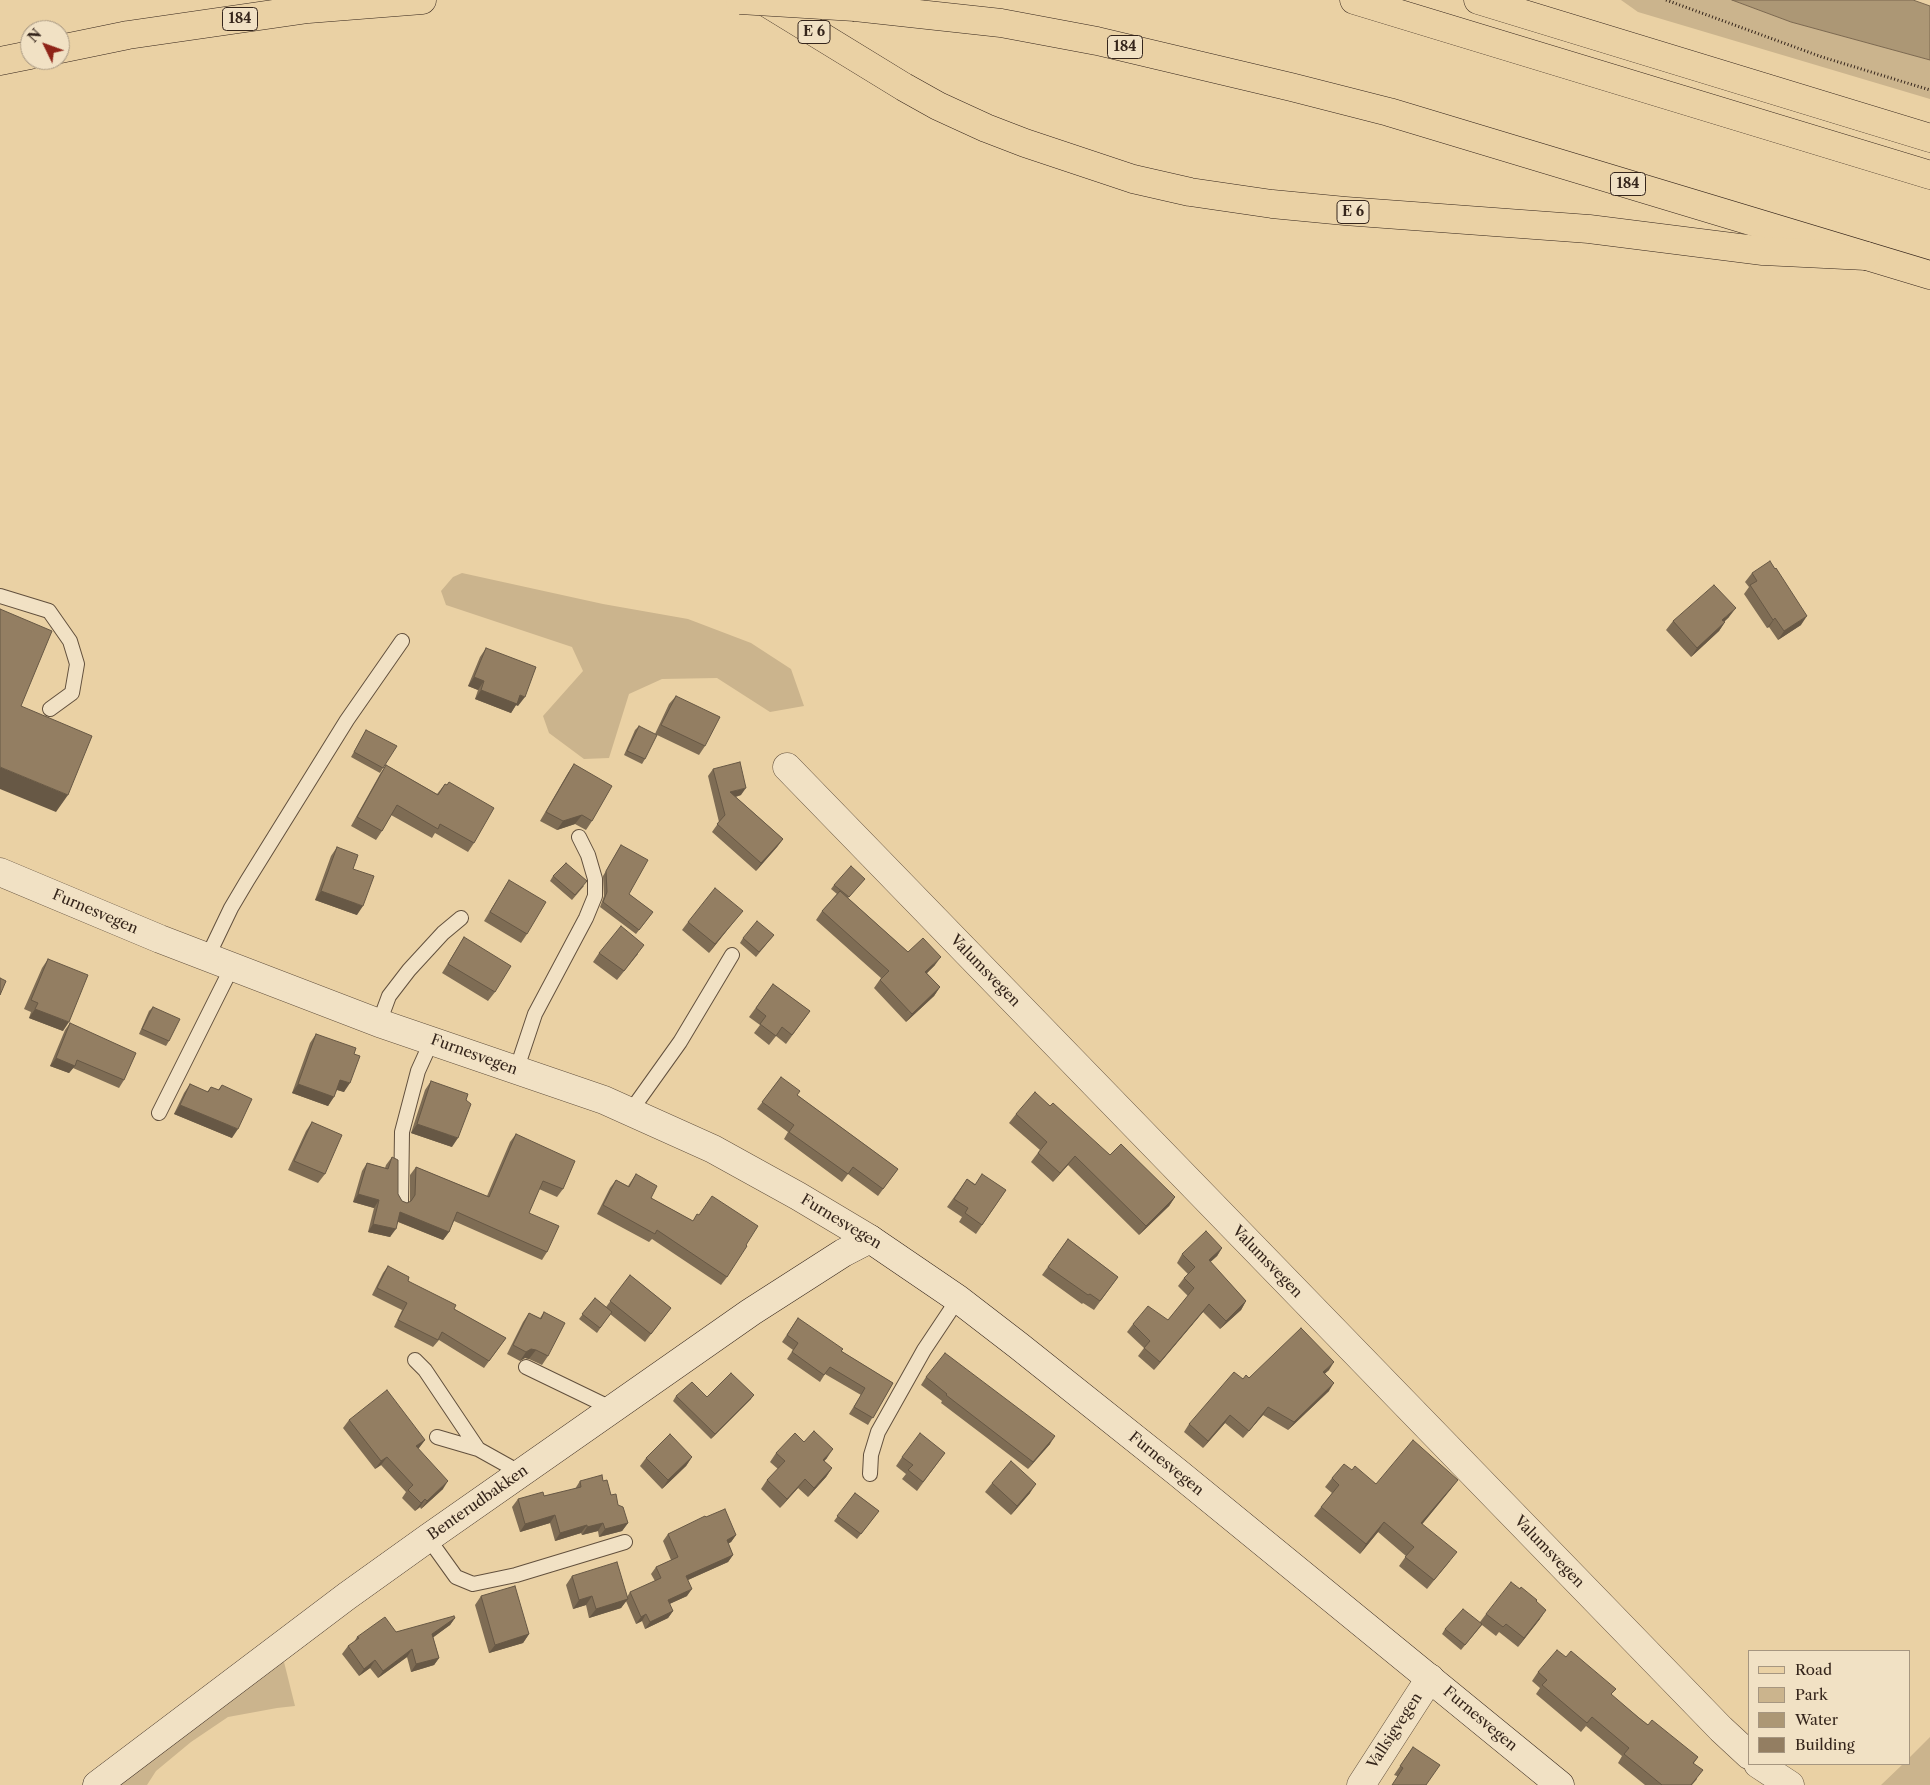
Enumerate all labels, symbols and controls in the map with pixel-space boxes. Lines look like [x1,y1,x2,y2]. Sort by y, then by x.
road number: 184 [222,8,258,30]
north arrow [20,20,70,70]
road number: E 6 [798,21,830,44]
text: N [24,25,45,46]
road number: 184 [1108,36,1142,58]
road number: 184 [1610,172,1646,195]
road number: E 6 [1337,200,1369,223]
street label: Furnesvegen [49,886,141,938]
street label: Valumsvegen [946,931,1024,1011]
street label: Furnesvegen [428,1031,520,1079]
street label: Furnesvegen [797,1191,885,1253]
street label: Valumsvegen [1228,1222,1306,1302]
street label: Furnesvegen [1125,1428,1207,1500]
street label: Benterudbakken [424,1462,532,1544]
street label: Valumsvegen [1510,1512,1588,1592]
legend [1748,1650,1910,1765]
text: Road [1795,1660,1832,1679]
street label: Furnesvegen [1439,1683,1521,1755]
text: Park [1795,1685,1828,1704]
street label: Vallsigvegen [1364,1690,1426,1772]
text: Water [1795,1710,1838,1729]
text: Building [1795,1735,1855,1754]

